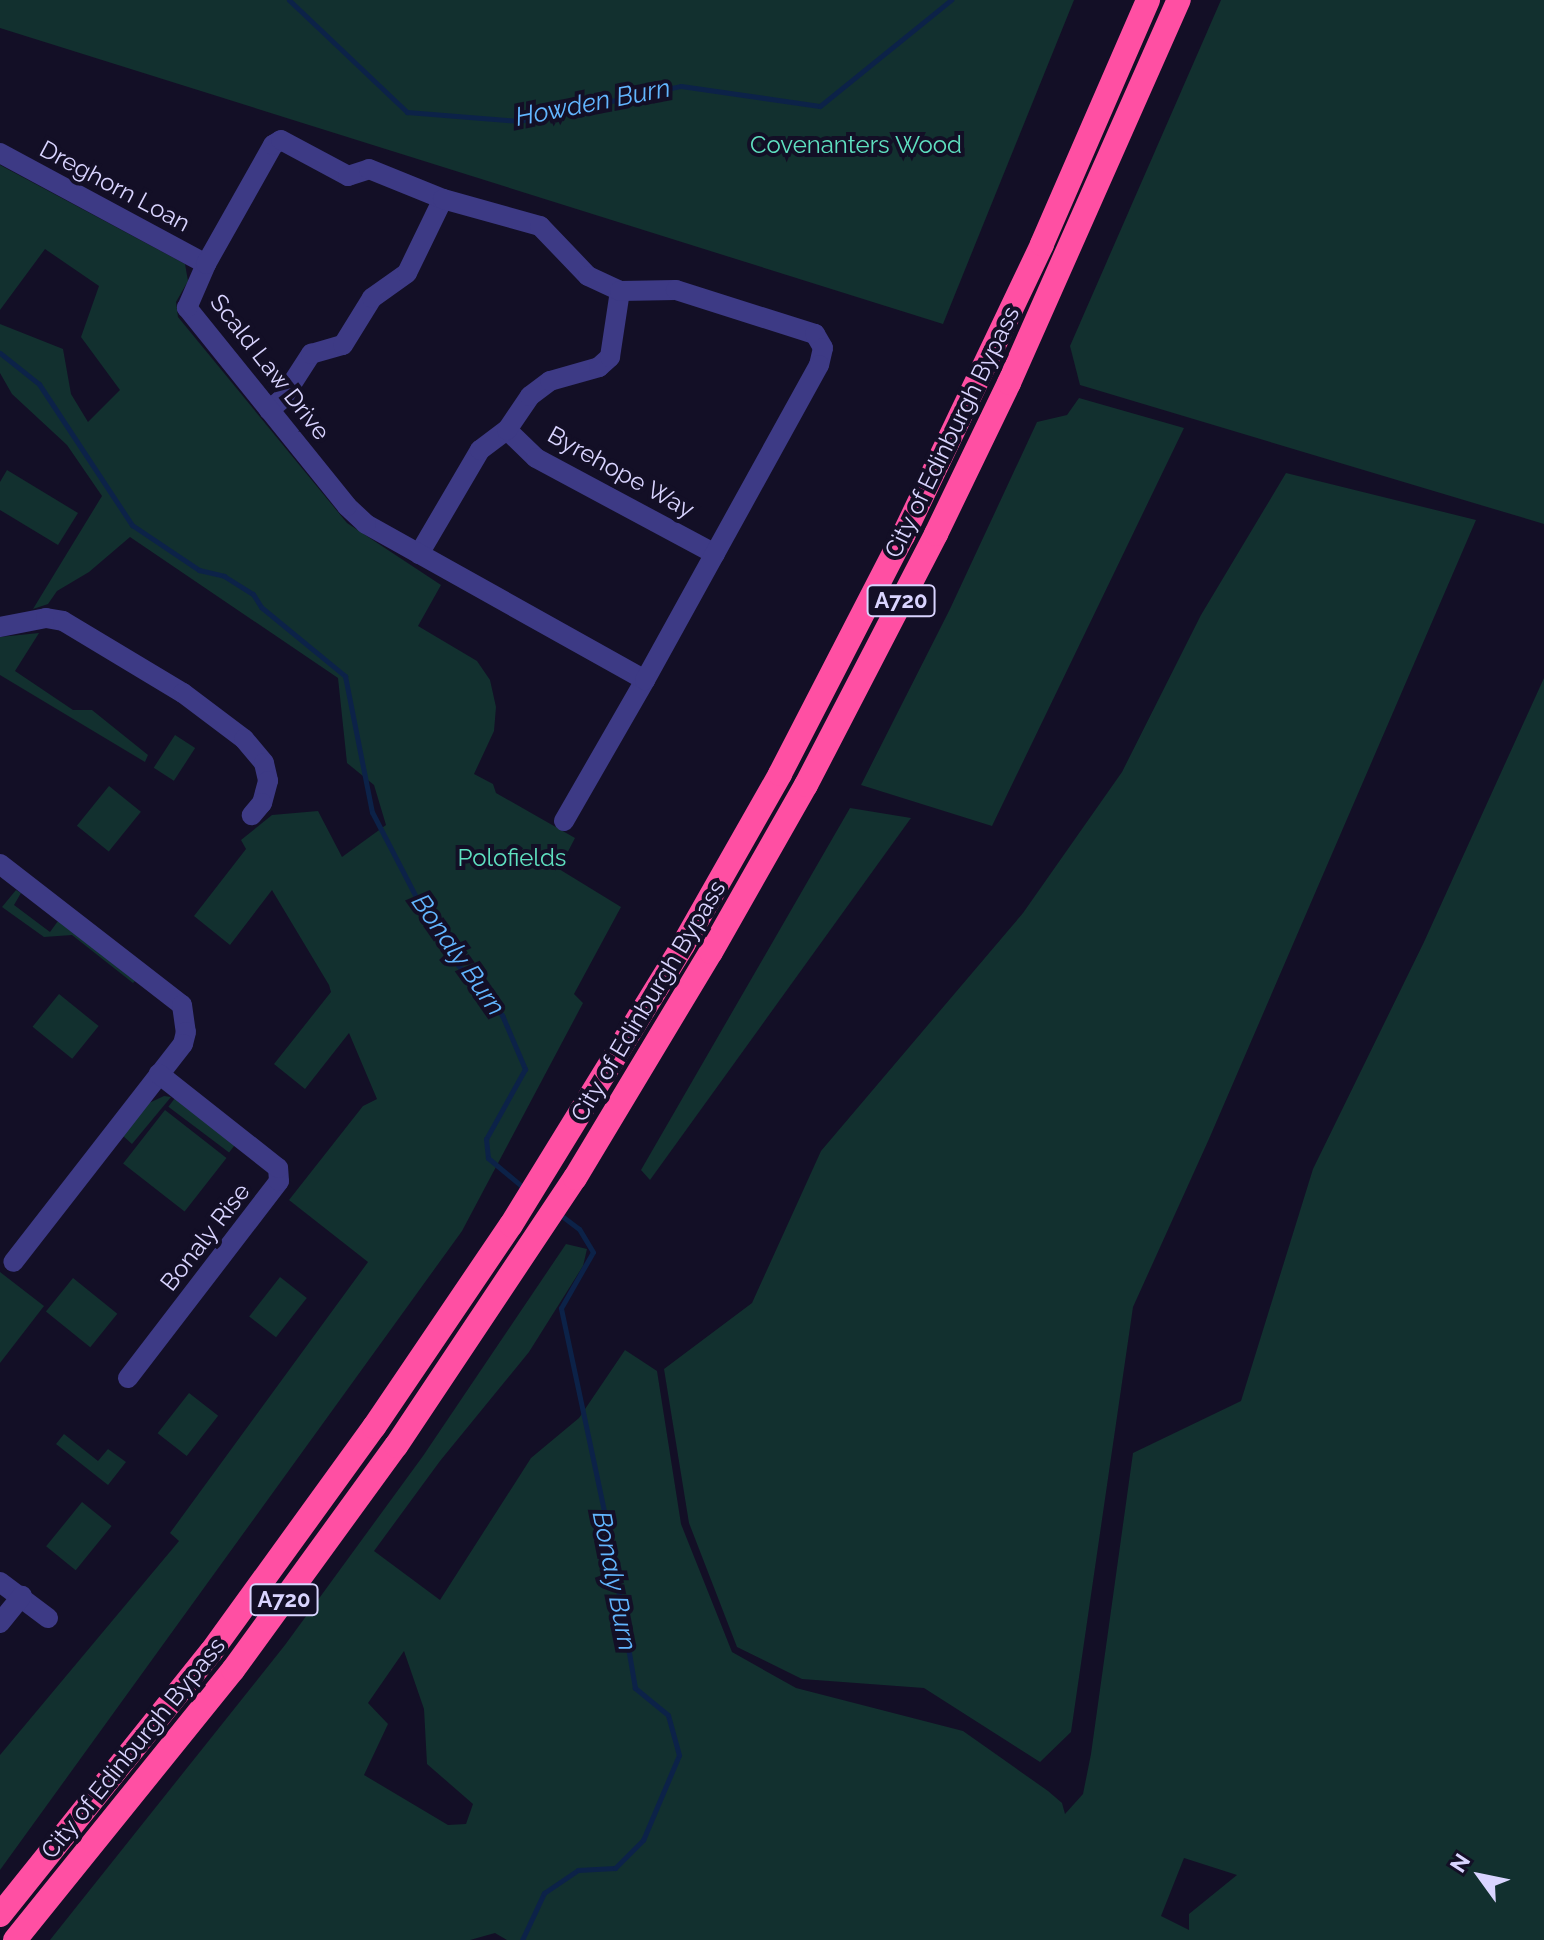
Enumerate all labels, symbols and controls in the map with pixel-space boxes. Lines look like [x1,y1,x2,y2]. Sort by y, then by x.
water label: Howden Burn [513,73,673,133]
park label: Covenanters Wood [750,131,962,159]
street label: Dreghorn Loan [35,134,195,238]
street label: Scald Law Drive [204,288,336,446]
street label: City of Edinburgh Bypass [878,301,1026,563]
street label: Byrehope Way [542,420,700,524]
road number: A720 [865,583,937,619]
park label: Polofields [458,844,566,872]
street label: City of Edinburgh Bypass [564,875,732,1127]
water label: Bonaly Burn [405,888,511,1022]
street label: Bonaly Rise [154,1177,256,1297]
water label: Bonaly Burn [585,1508,643,1654]
road number: A720 [248,1582,320,1618]
street label: City of Edinburgh Bypass [35,1631,231,1865]
north arrow [1440,1836,1520,1916]
text: N [1444,1849,1475,1877]

